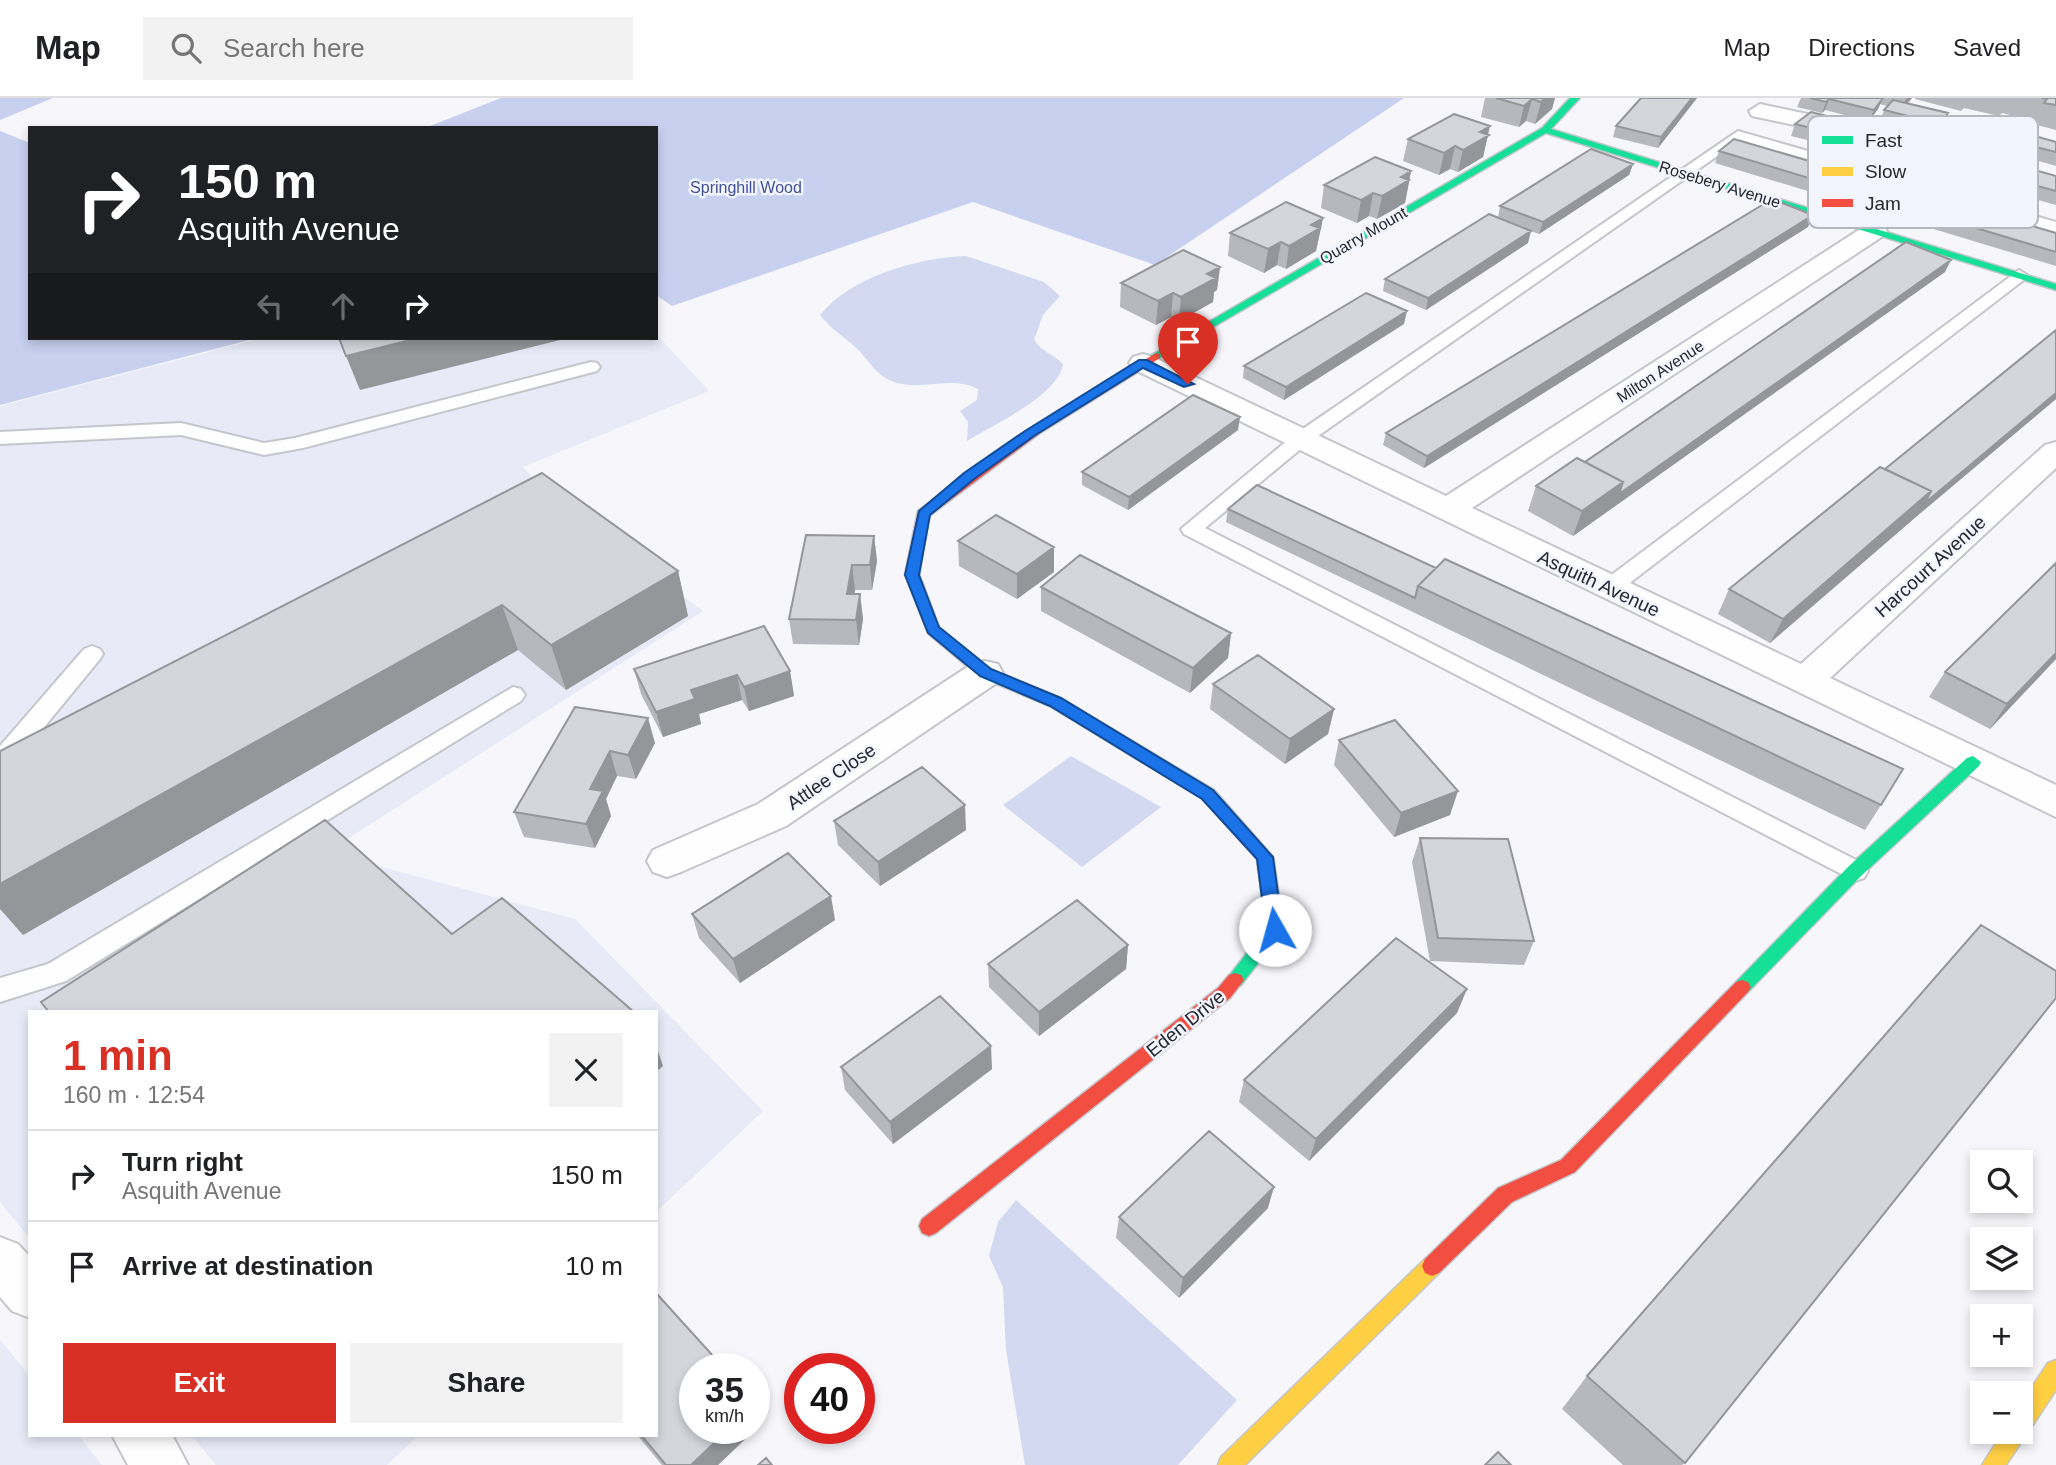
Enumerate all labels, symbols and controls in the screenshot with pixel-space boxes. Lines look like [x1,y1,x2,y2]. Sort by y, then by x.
search box [143,17,633,80]
text: Map [35,29,101,66]
icon: search [167,29,205,67]
text: Search here [223,33,365,63]
text: Map [1724,34,1770,61]
text: Directions [1808,34,1915,61]
text: Saved [1953,34,2021,61]
legend [1808,116,2038,228]
text: Fast [1865,130,1903,151]
icon: right [63,154,154,245]
text: 150 m [178,154,317,208]
street label: Rosebery Avenue [1657,158,1783,211]
text: Slow [1865,161,1906,182]
park label: Springhill Wood [690,179,802,196]
text: Jam [1865,193,1901,214]
street label: Quarry Mount [1317,203,1410,267]
text: Asquith Avenue [178,211,400,247]
icon: left [251,287,289,325]
icon: ahead [324,287,362,325]
icon: right [397,287,435,325]
pin [1158,312,1218,384]
icon: arrive [1169,323,1207,361]
street label: Milton Avenue [1614,337,1707,406]
street label: Harcourt Avenue [1871,511,1990,621]
street label: Asquith Avenue [1535,546,1663,621]
street label: Attlee Close [783,739,880,814]
position arrow [1238,893,1312,967]
street label: Eden Drive [1142,986,1228,1061]
text: 1 min [63,1032,173,1079]
button: close [549,1033,623,1107]
text: 160 m · 12:54 [63,1082,205,1108]
text: Turn right [122,1147,243,1177]
map controls [1970,1150,2033,1444]
button: search [1970,1150,2033,1213]
icon: right [63,1157,101,1195]
text: 150 m [551,1160,623,1190]
text: Asquith Avenue [122,1178,281,1204]
button: layers [1970,1227,2033,1290]
icon: arrive [63,1248,101,1286]
text: Arrive at destination [122,1251,373,1281]
text: 10 m [565,1251,623,1281]
button: + [1970,1304,2033,1367]
button: Exit [63,1343,336,1423]
button: Share [350,1343,623,1423]
speed limit sign: 40 [784,1353,875,1444]
text: 35 [705,1370,744,1409]
button: − [1970,1381,2033,1444]
text: km/h [705,1406,744,1426]

